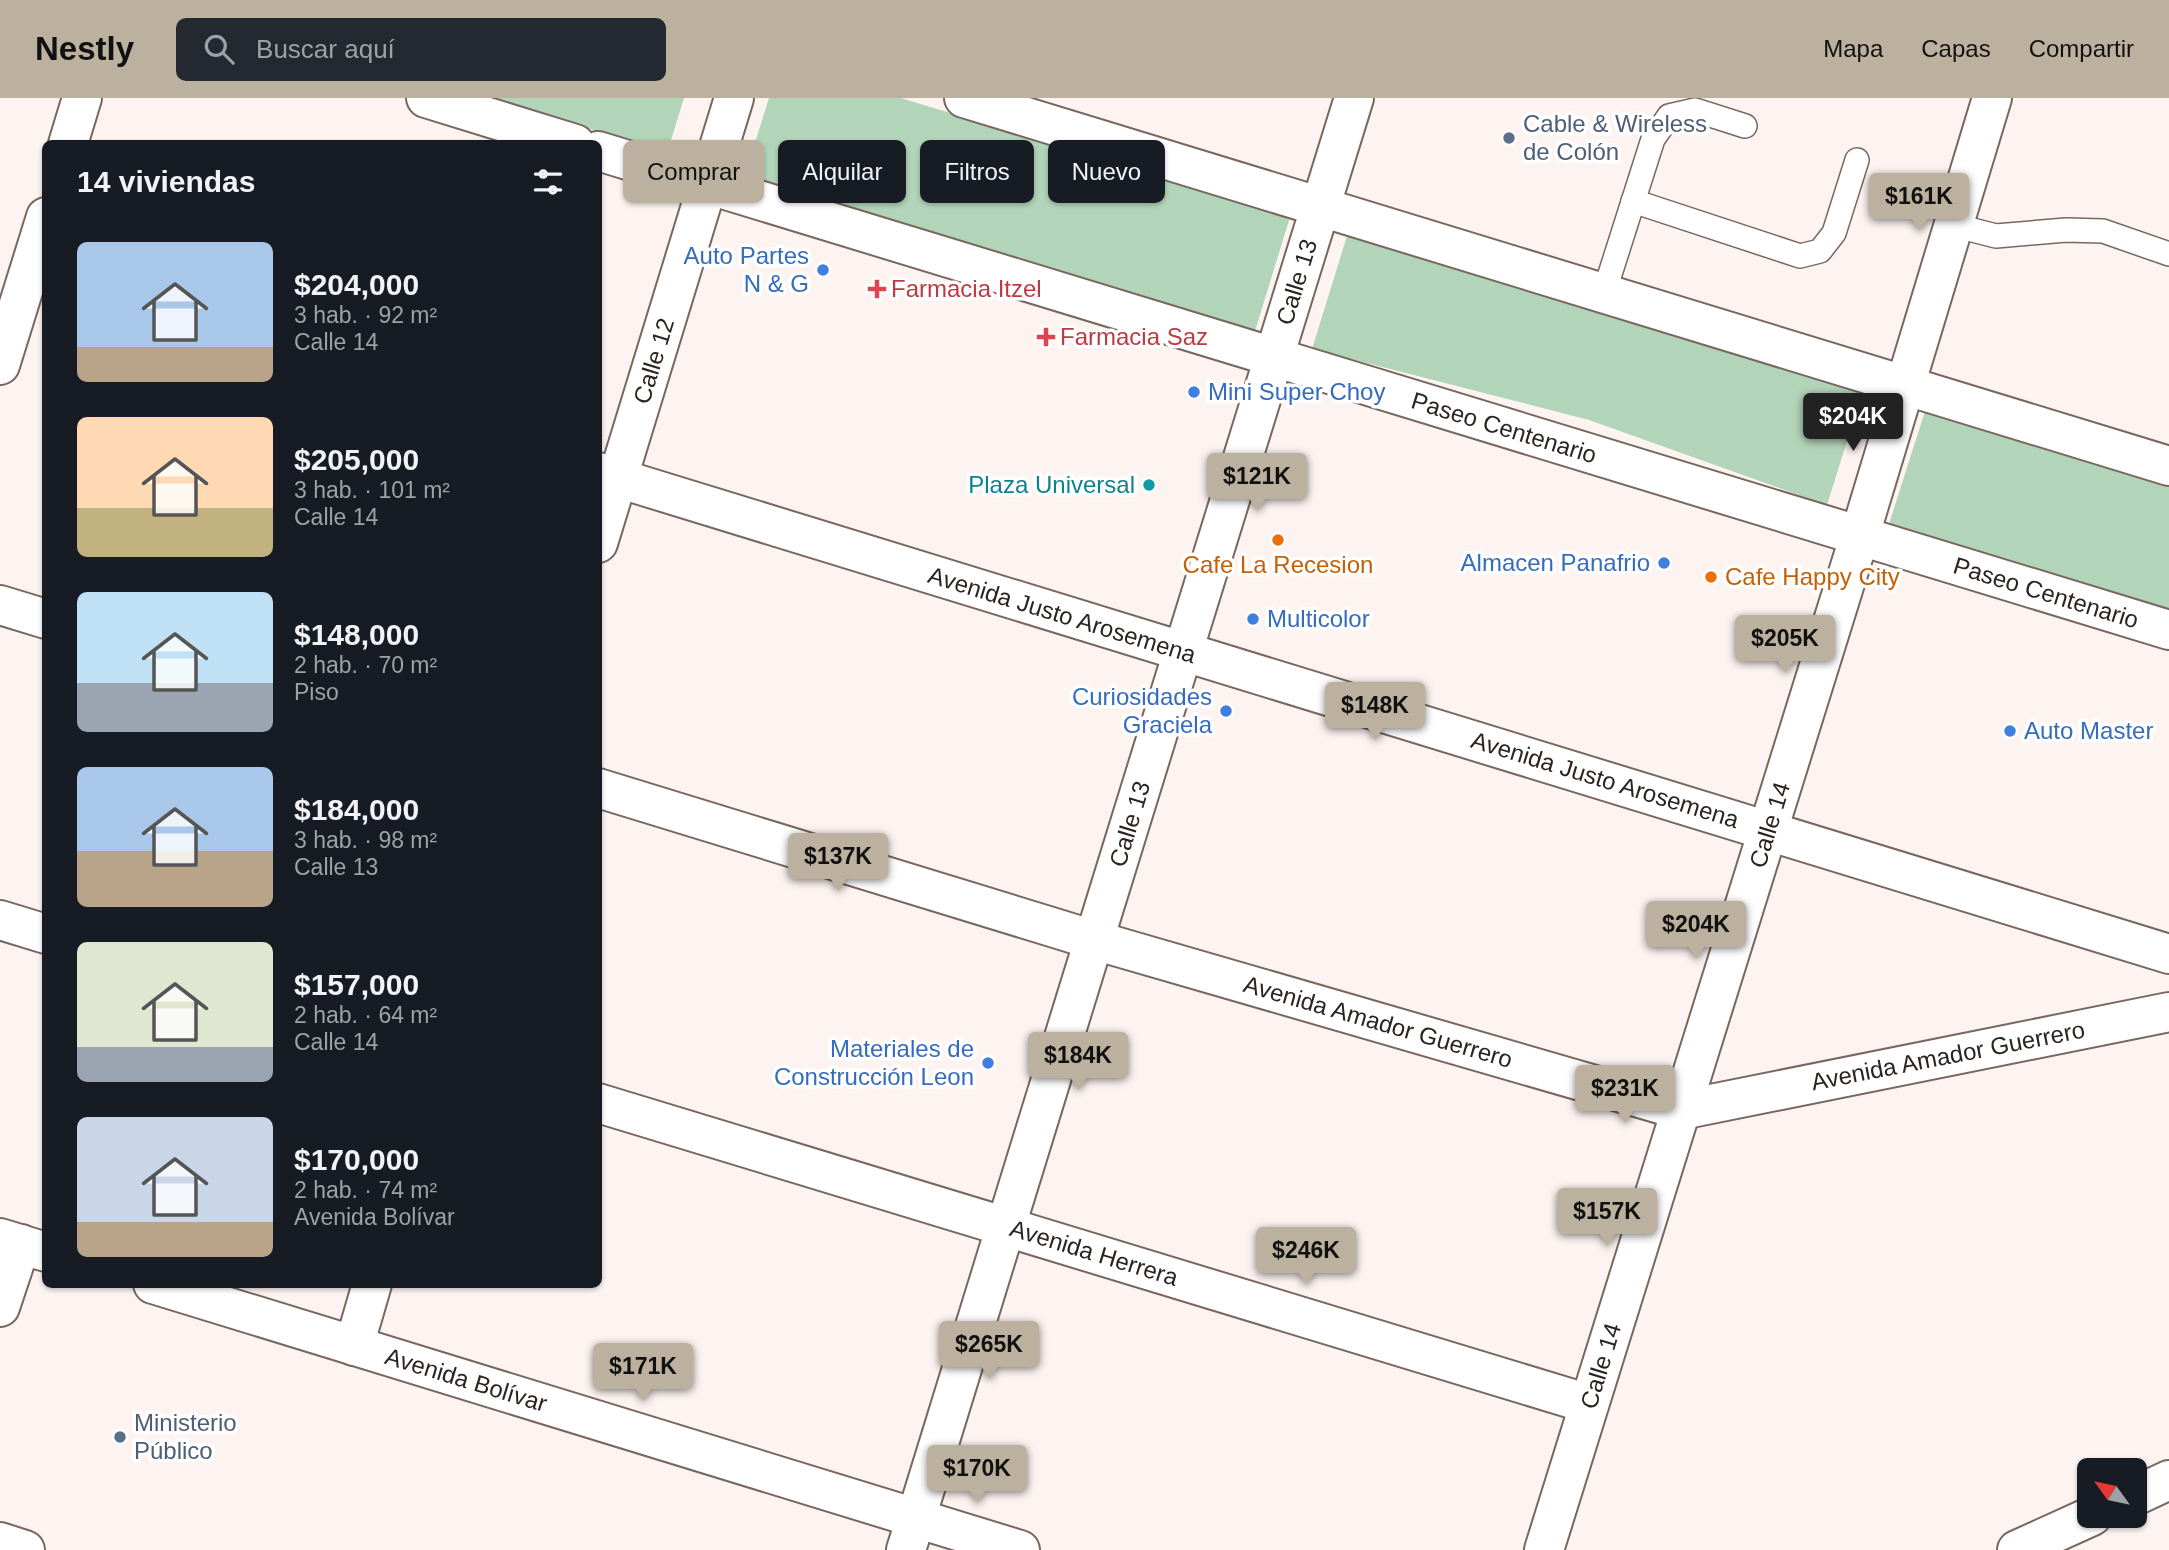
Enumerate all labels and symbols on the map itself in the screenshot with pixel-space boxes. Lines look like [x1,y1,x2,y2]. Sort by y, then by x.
place label: Cable & Wireless de Colón [1523,110,1707,165]
marker: Cable & Wireless de Colón [1501,130,1517,146]
pin: $161K [1870,174,1968,233]
street label: Calle 13 [1271,236,1322,328]
place label: Auto Partes N & G [684,242,809,297]
marker: Auto Partes N & G [815,262,831,278]
place label: Farmacia Itzel [891,275,1042,302]
marker: Farmacia Itzel [869,281,885,297]
street label: Calle 12 [628,315,679,407]
place label: Farmacia Saz [1060,323,1208,350]
marker: Farmacia Saz [1038,329,1054,345]
place label: Mini Super Choy [1208,378,1385,405]
marker: Mini Super Choy [1186,384,1202,400]
street label: Paseo Centenario [1408,387,1600,469]
pin: $204K [1804,394,1902,453]
pin: $121K [1208,454,1306,513]
place label: Plaza Universal [968,471,1135,498]
marker: Plaza Universal [1141,477,1157,493]
marker: Cafe La Recesion [1270,532,1286,548]
place label: Almacen Panafrio [1461,549,1650,576]
place label: Cafe La Recesion [1183,551,1373,578]
street label: Paseo Centenario [1950,552,2142,634]
marker: Almacen Panafrio [1656,555,1672,571]
street label: Avenida Justo Arosemena [925,561,1200,668]
place label: Cafe Happy City [1725,563,1900,590]
marker: Cafe Happy City [1703,569,1719,585]
place label: Multicolor [1267,605,1370,632]
marker: Multicolor [1245,611,1261,627]
pin: $205K [1736,616,1834,675]
pin: $148K [1326,682,1424,742]
place label: Curiosidades Graciela [1072,683,1213,738]
marker: Curiosidades Graciela [1218,703,1234,719]
place label: Auto Master [2024,717,2153,744]
marker: Auto Master [2002,723,2018,739]
street label: Avenida Justo Arosemena [1468,726,1743,833]
street label: Calle 13 [1104,778,1155,870]
street label: Calle 14 [1744,779,1795,871]
pin: $137K [789,834,887,893]
pin: $204K [1647,902,1745,961]
street label: Avenida Amador Guerrero [1241,970,1516,1073]
street label: Avenida Amador Guerrero [1809,1016,2087,1095]
pin: $184K [1029,1032,1127,1092]
place label: Materiales de Construcción Leon [774,1035,974,1090]
marker: Materiales de Construcción Leon [980,1055,996,1071]
pin: $231K [1576,1066,1674,1125]
pin: $157K [1558,1188,1656,1248]
street label: Avenida Herrera [1007,1214,1182,1291]
pin: $246K [1257,1228,1355,1287]
street label: Calle 14 [1575,1320,1626,1412]
pin: $265K [940,1322,1038,1381]
street label: Avenida Bolívar [382,1342,550,1417]
pin: $171K [594,1344,692,1403]
place label: Ministerio Público [134,1409,237,1464]
marker: Ministerio Público [112,1429,128,1445]
pin: $170K [928,1446,1026,1505]
north arrow [2077,1458,2147,1528]

